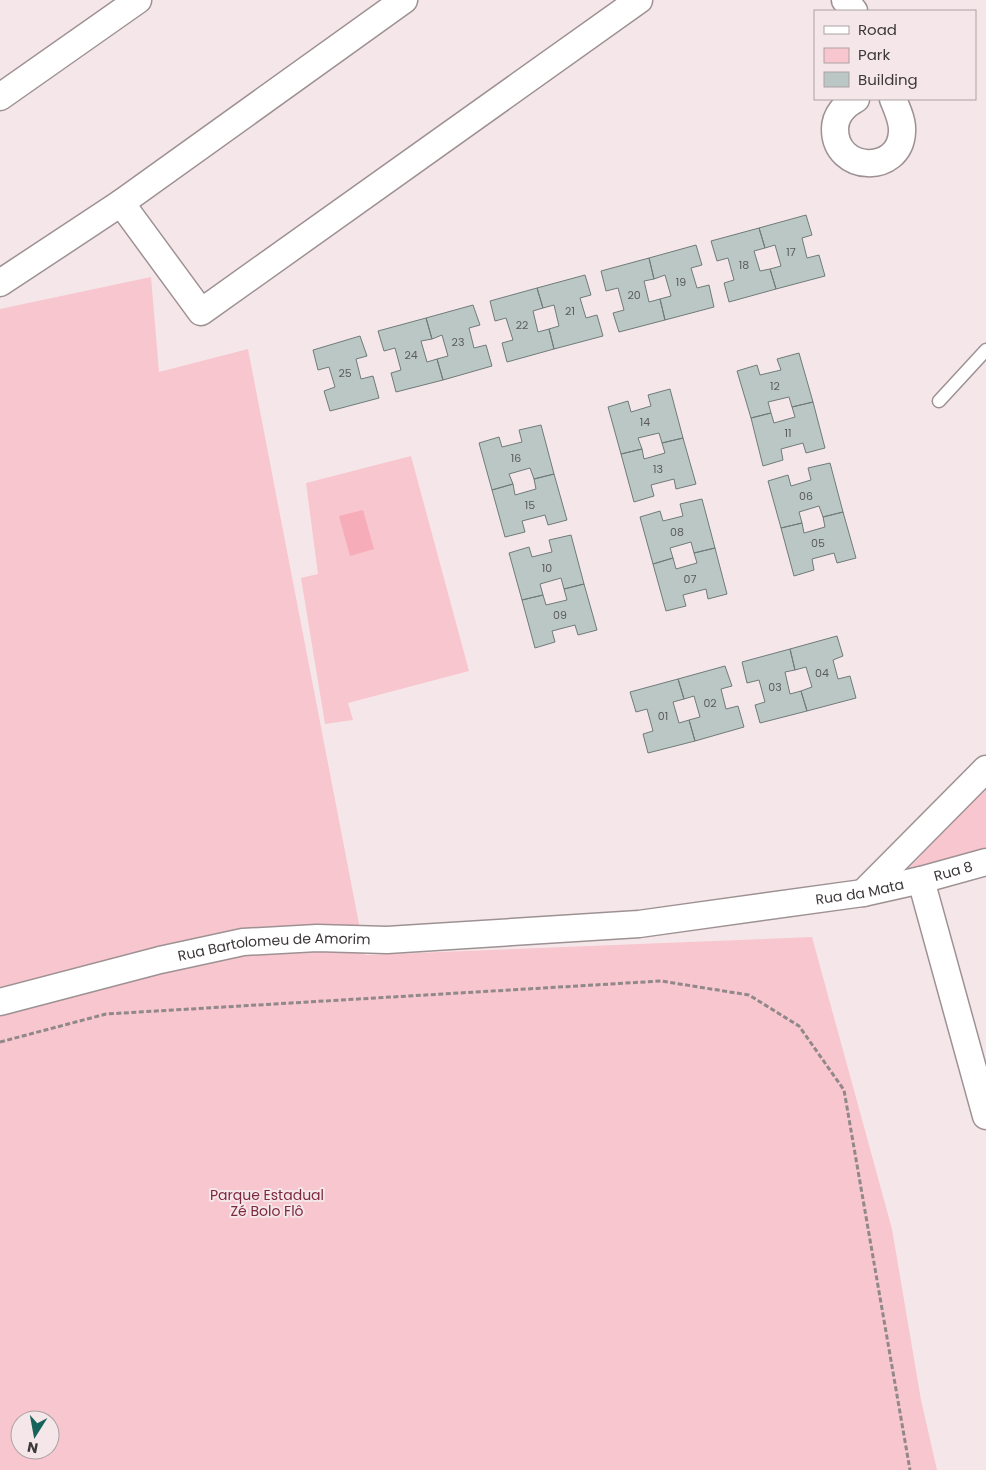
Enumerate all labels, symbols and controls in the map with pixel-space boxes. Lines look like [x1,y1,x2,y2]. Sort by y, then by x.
legend [814,10,976,100]
text: Road [858,19,897,40]
text: Park [858,44,890,65]
text: Building [858,69,918,90]
house number: 17 [786,244,796,260]
house number: 18 [739,257,749,273]
house number: 19 [676,274,686,290]
house number: 20 [627,287,641,303]
house number: 21 [565,303,575,319]
house number: 22 [516,317,528,333]
house number: 23 [452,334,464,350]
house number: 24 [404,347,418,363]
house number: 25 [338,365,352,381]
house number: 12 [770,378,780,394]
house number: 14 [640,414,650,430]
house number: 11 [784,425,792,441]
house number: 16 [511,450,521,466]
house number: 13 [653,461,663,477]
house number: 06 [799,488,813,504]
house number: 15 [525,497,535,513]
house number: 08 [670,524,684,540]
house number: 05 [811,535,825,551]
house number: 10 [542,560,552,576]
house number: 07 [684,571,696,587]
house number: 09 [553,607,567,623]
house number: 04 [815,665,829,681]
house number: 03 [768,679,782,695]
house number: 02 [703,695,717,711]
house number: 01 [658,708,668,724]
street label: Rua 8 [931,856,975,886]
street label: Rua da Mata [814,874,906,909]
street label: Rua Bartolomeu de Amorim [176,928,371,966]
park label: Parque Estadual Zé Bolo Flô [210,1185,324,1221]
north arrow [10,1410,60,1460]
text: N [25,1437,40,1459]

